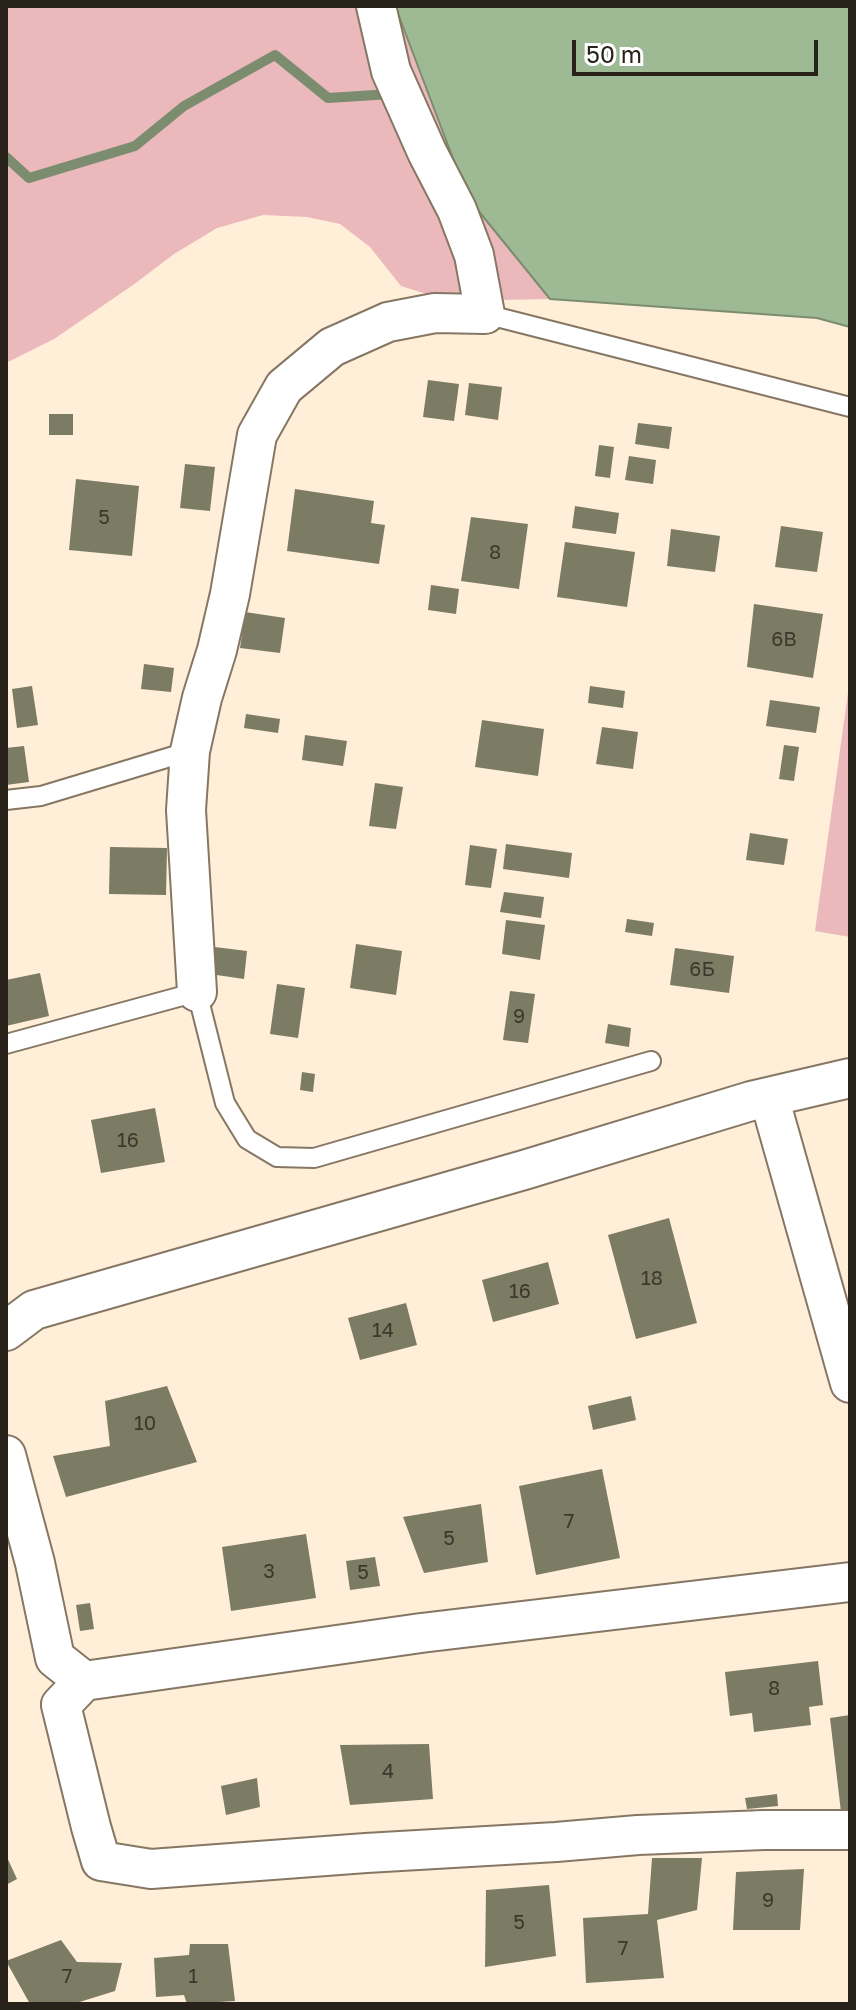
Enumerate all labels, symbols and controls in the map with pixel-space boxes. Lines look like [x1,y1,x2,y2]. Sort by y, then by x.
scale bar [576,24,822,74]
text: 50 m [586,39,642,68]
house number: 5 [98,506,110,530]
house number: 8 [489,541,501,565]
house number: 6В [771,628,797,652]
house number: 6Б [689,958,715,982]
house number: 9 [513,1005,525,1029]
house number: 16 [117,1129,139,1153]
house number: 18 [641,1267,663,1291]
house number: 16 [509,1280,531,1304]
house number: 14 [372,1319,394,1343]
house number: 10 [134,1412,156,1436]
house number: 7 [564,1510,574,1534]
house number: 5 [443,1527,455,1551]
house number: 3 [263,1560,275,1584]
house number: 5 [357,1561,369,1585]
house number: 8 [768,1677,780,1701]
house number: 4 [382,1760,394,1784]
house number: 9 [762,1889,774,1913]
house number: 5 [513,1911,525,1935]
house number: 7 [618,1937,628,1961]
house number: 7 [62,1965,72,1989]
house number: 1 [188,1965,198,1989]

